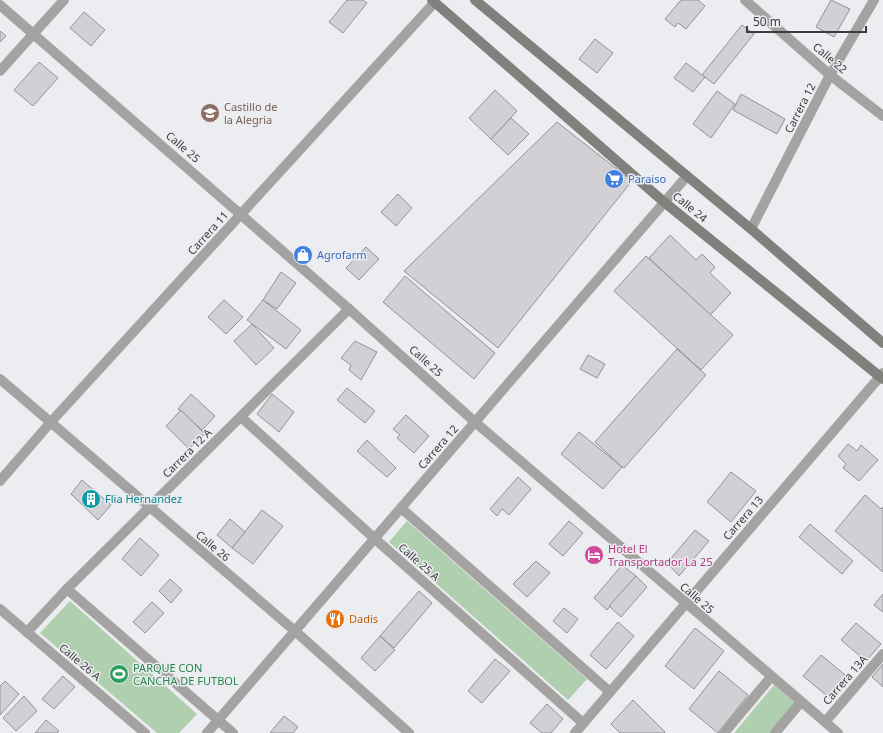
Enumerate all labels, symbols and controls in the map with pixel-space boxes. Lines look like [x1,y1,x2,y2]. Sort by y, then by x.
scale bar [747,8,866,34]
text: 50 m [753,13,781,30]
street label: Calle 22 [810,39,851,76]
street label: Carrera 12 [781,80,819,135]
place label: Castillo de la Alegria [224,99,277,127]
school or university icon: Castillo de la Alegria [199,102,221,124]
street label: Calle 25 [163,128,204,166]
supermarket icon: Paraiso [603,168,625,190]
place label: Paraiso [628,171,666,186]
street label: Calle 24 [670,188,711,226]
street label: Carrera 11 [184,208,231,258]
shop icon: Agrofarm [292,244,314,266]
place label: Agrofarm [317,247,367,262]
street label: Calle 25 [406,342,446,380]
street label: Carrera 12 [414,421,461,472]
street label: Carrera 12 A [159,424,215,481]
building icon: Flia Hernandez [80,488,102,510]
place label: Flia Hernandez [105,491,182,506]
street label: Carrera 13 [719,492,766,543]
street label: Calle 26 [193,527,234,564]
street label: Calle 25 A [395,539,444,584]
place label: Hotel El Transportador La 25 [608,541,712,569]
hotel icon: Hotel El Transportador La 25 [583,544,605,566]
street label: Calle 25 [677,579,718,617]
restaurant icon: Dadis [324,608,346,630]
place label: Dadis [349,611,378,626]
street label: Calle 26 A [56,640,105,684]
street label: Carrera 13A [819,651,871,708]
place label: PARQUE CON CANCHA DE FUTBOL [133,660,239,688]
sports icon: PARQUE CON CANCHA DE FUTBOL [108,663,130,685]

